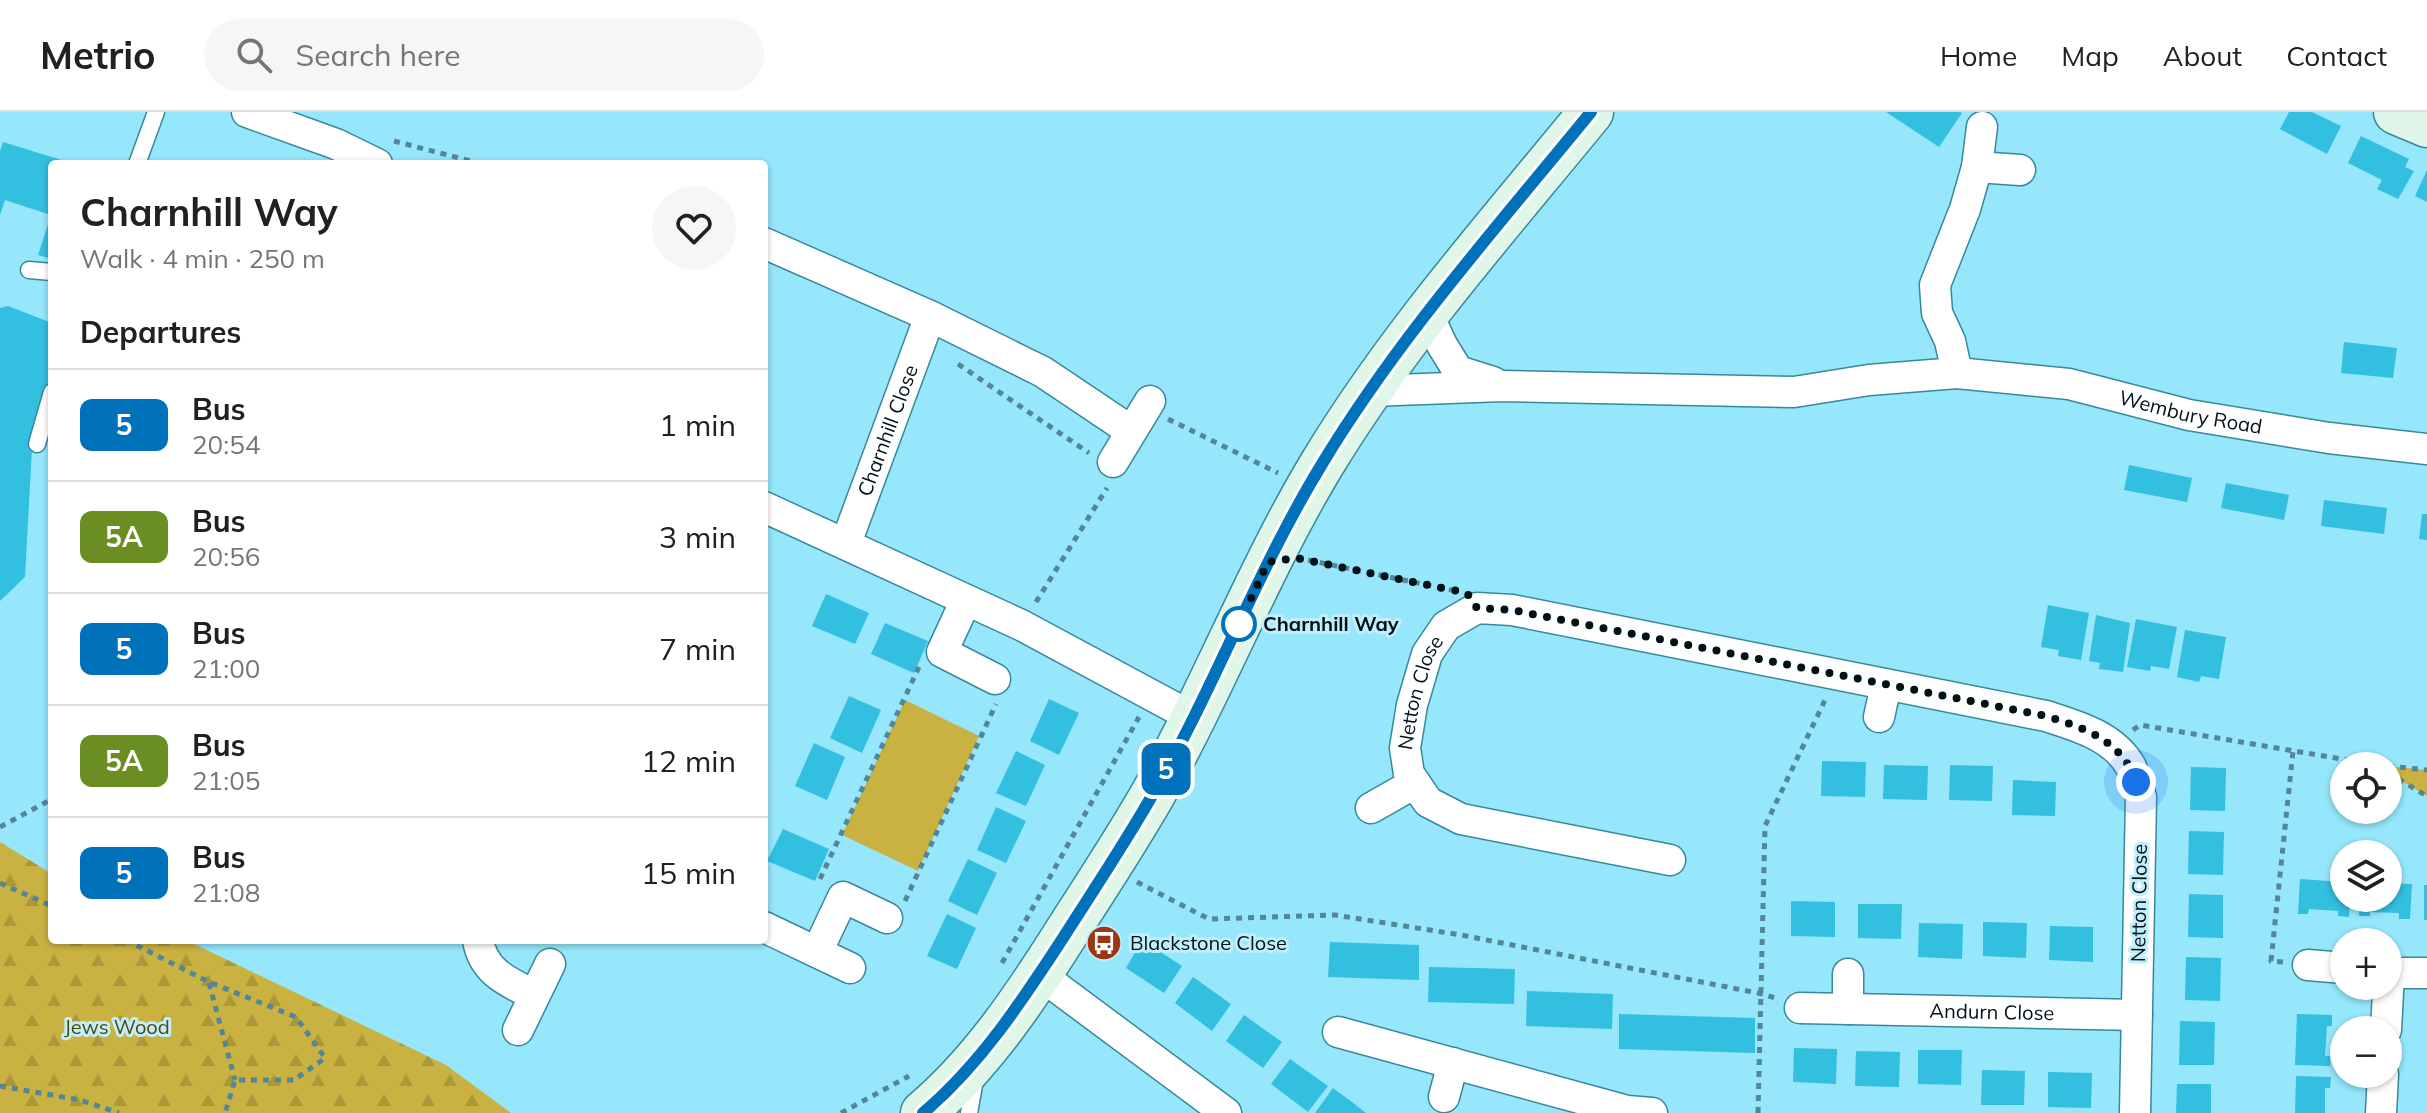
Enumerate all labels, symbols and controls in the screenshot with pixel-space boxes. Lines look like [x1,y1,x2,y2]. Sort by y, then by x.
search box [204,19,764,91]
text: Metrio [40,31,156,79]
icon: search [232,33,276,77]
text: Search here [296,36,460,74]
text: Home [1940,38,2017,73]
text: Map [2061,38,2119,73]
text: About [2163,38,2242,73]
text: Contact [2286,38,2387,73]
button: heart [652,186,736,270]
text: Charnhill Way [80,188,338,236]
text: Walk · 4 min · 250 m [80,242,325,275]
text: Departures [80,313,241,351]
street label: Charnhill Close [851,361,923,500]
street label: Wembury Road [2116,384,2264,439]
text: Bus [192,390,246,428]
text: 1 min [659,406,736,444]
text: 5 [116,407,132,442]
text: 20:54 [192,428,260,461]
text: Bus [192,502,246,540]
text: 3 min [659,518,736,556]
text: 5A [105,519,143,554]
text: 20:56 [192,540,260,573]
marker: Charnhill Way [1222,607,1256,641]
place label: Charnhill Way [1263,611,1399,636]
text: Bus [192,614,246,652]
text: 7 min [659,630,736,668]
street label: Netton Close [1392,630,1448,751]
text: 5 [116,631,132,666]
text: 21:00 [192,652,260,685]
text: Bus [192,726,246,764]
text: 12 min [641,742,736,780]
text: 5A [105,743,143,778]
line badge: 5 [1140,743,1192,795]
text: 5 [1158,751,1174,786]
map controls [2330,752,2402,1088]
button: locate [2330,752,2402,824]
your location [2116,762,2156,802]
text: 21:05 [192,764,260,797]
text: Bus [192,838,246,876]
button: layers [2330,840,2402,912]
street label: Netton Close [2125,844,2152,962]
text: 15 min [641,854,736,892]
text: 5 [116,855,132,890]
text: 21:08 [192,876,260,909]
bus stop icon: Blackstone Close [1085,924,1123,962]
button: + [2330,928,2402,1000]
place label: Blackstone Close [1130,930,1287,955]
street label: Andurn Close [1929,998,2055,1025]
park label: Jews Wood [64,1014,170,1039]
button: − [2330,1016,2402,1088]

